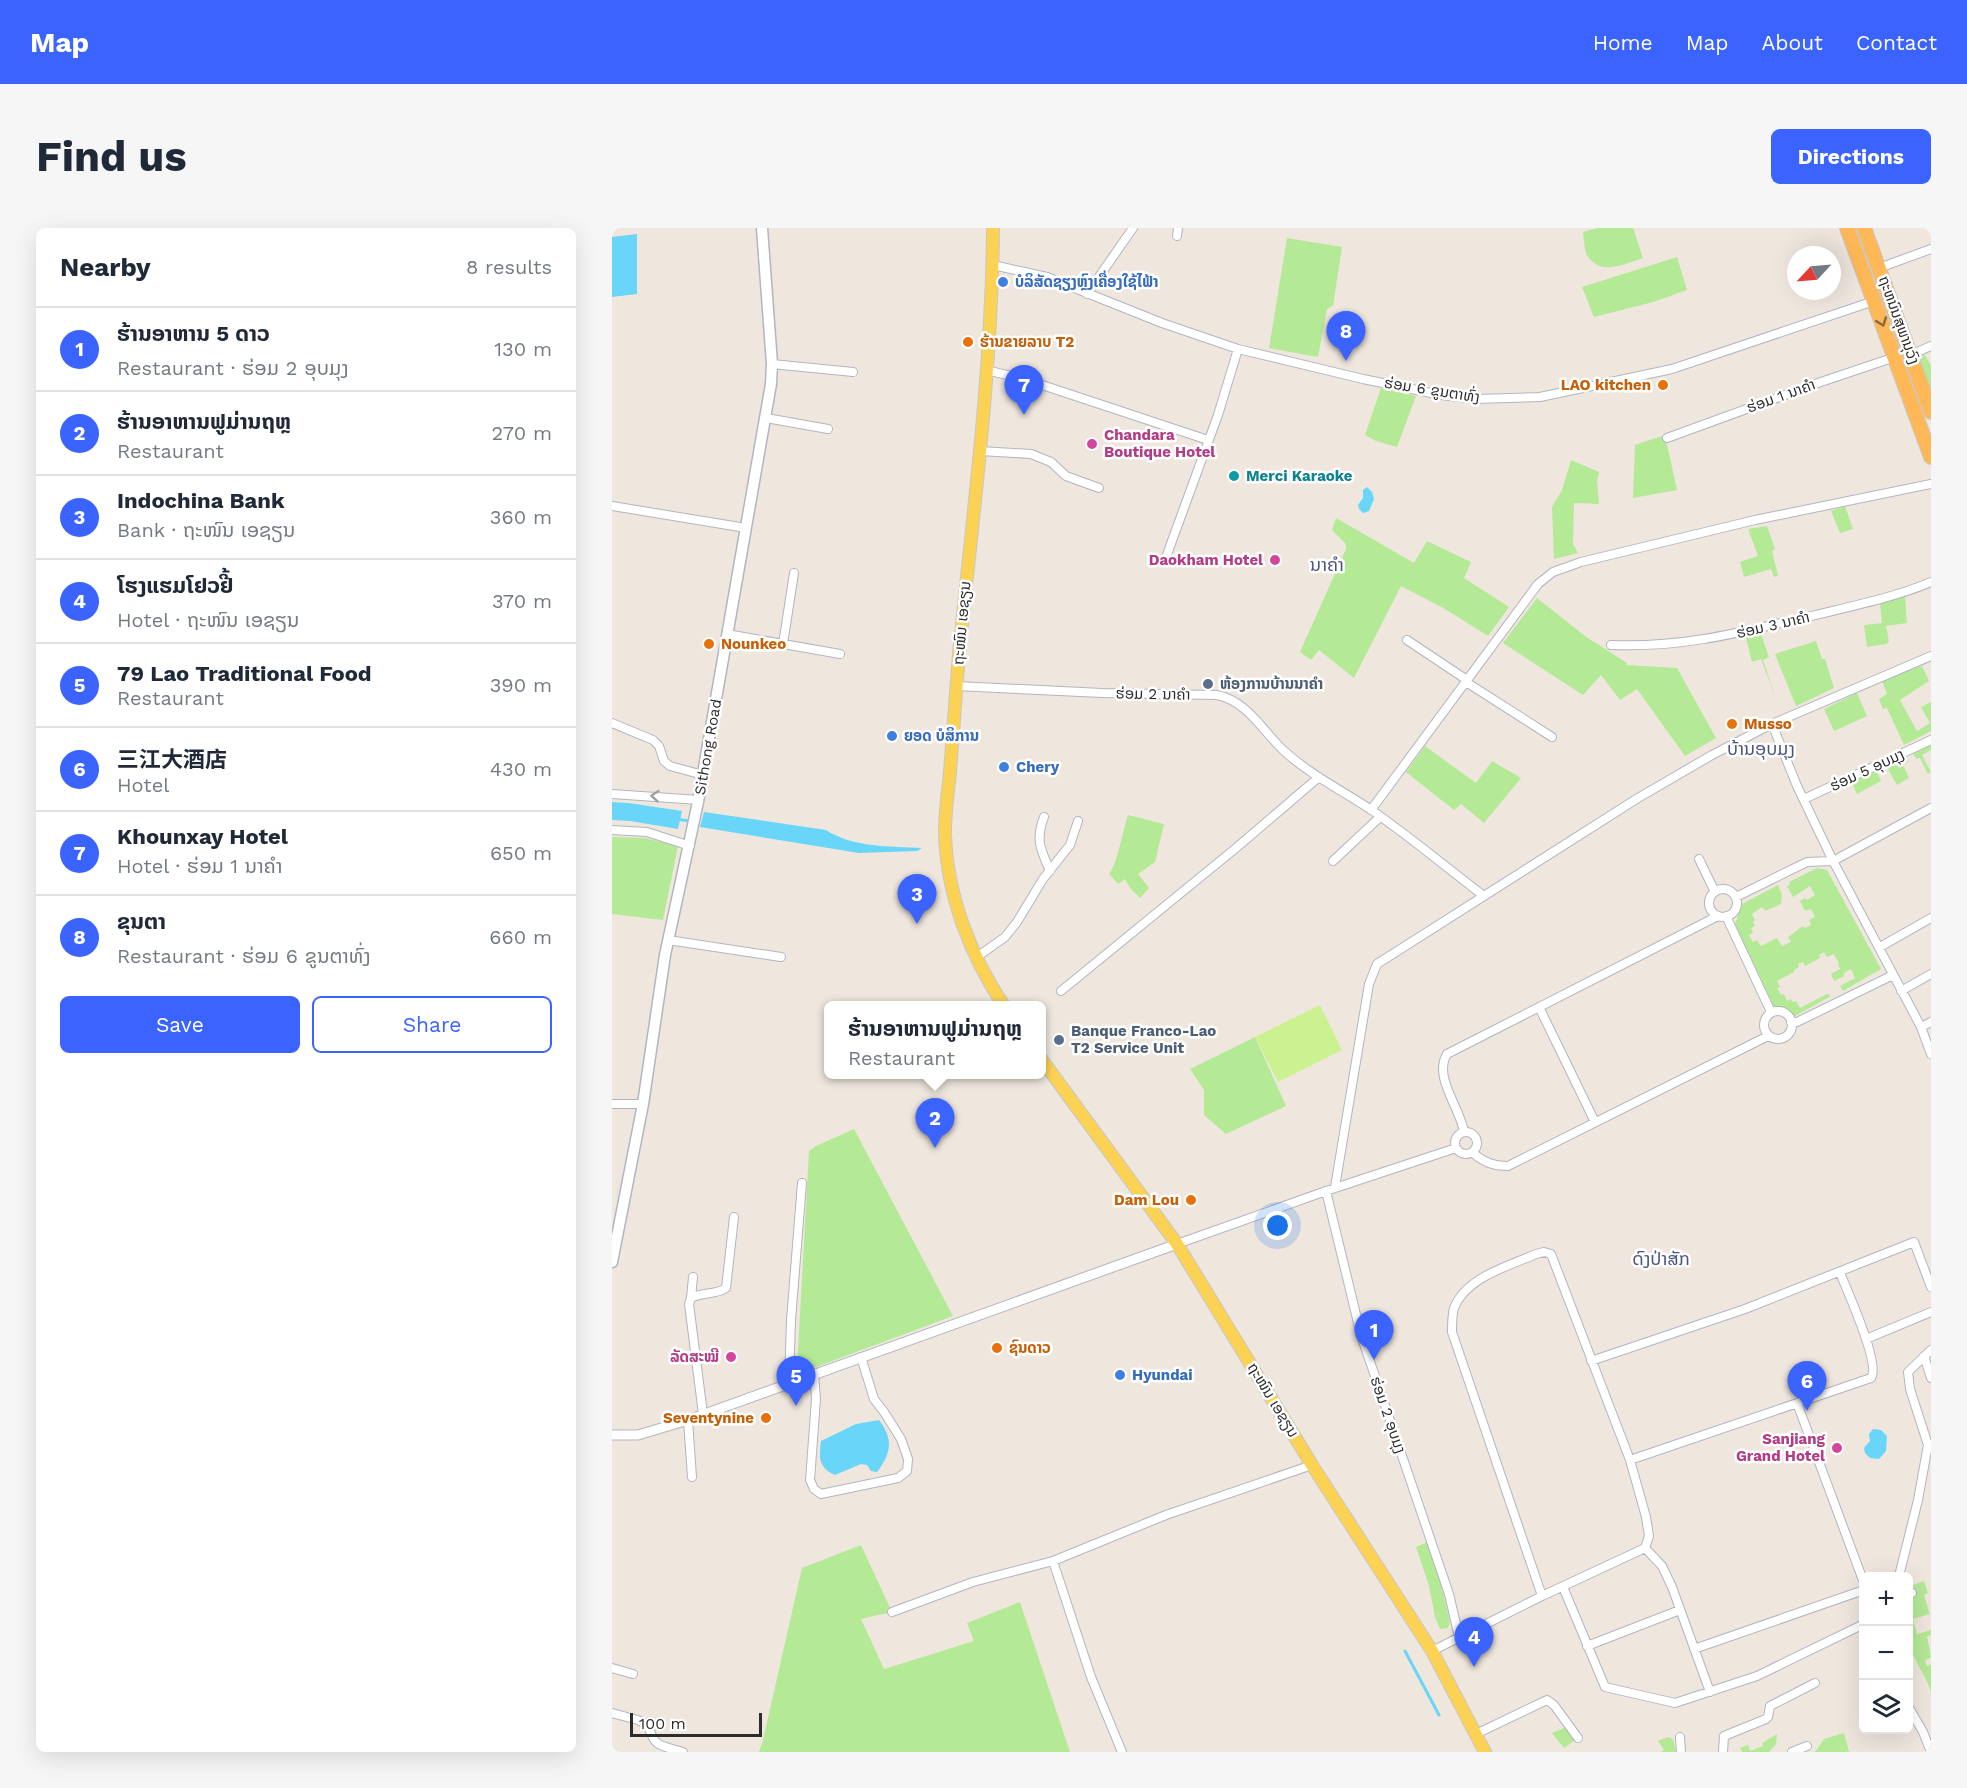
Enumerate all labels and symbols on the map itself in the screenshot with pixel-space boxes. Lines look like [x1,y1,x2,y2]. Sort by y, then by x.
north arrow [1787,246,1841,300]
place label: ບໍລິສັດຊຽງຫຼົງເຄື່ອງໃຊ້ໄຟ້າ [1015,270,1158,291]
street label: ຖະຫນົນສຸພານຸວົງ [1874,273,1923,367]
marker: ບໍລິສັດຊຽງຫຼົງເຄື່ອງໃຊ້ໄຟ້າ [996,275,1010,289]
pin: 8 [1326,312,1366,361]
one-way arrow [1875,316,1887,327]
place label: ຮ້ານຂາຍລາບ T2 [980,333,1074,351]
marker: ຮ້ານຂາຍລາບ T2 [961,335,975,349]
pin: 7 [1004,366,1044,415]
street label: ຮ່ອມ 6 ຂູນຕາທົ່ງ [1383,372,1481,407]
street label: ຮ່ອມ 1 ນາຄຳ [1744,375,1818,417]
place label: LAO kitchen [1561,376,1651,394]
marker: LAO kitchen [1656,378,1670,392]
place label: Chandara Boutique Hotel [1104,426,1215,461]
marker: Chandara Boutique Hotel [1085,437,1099,451]
place label: Merci Karaoke [1246,467,1353,485]
marker: Merci Karaoke [1227,469,1241,483]
place label: Daokham Hotel [1149,551,1263,569]
marker: Daokham Hotel [1268,553,1282,567]
district label: ນາຄຳ [1310,554,1344,575]
street label: ຖະໜົນ ເອຊຽນ [949,580,976,666]
street label: ຮ່ອມ 3 ນາຄຳ [1735,608,1811,642]
place label: Nounkeo [721,635,786,653]
marker: Nounkeo [702,637,716,651]
place label: ຫ້ອງການບ້ານນາຄໍາ [1220,675,1323,693]
marker: ຫ້ອງການບ້ານນາຄໍາ [1201,677,1215,691]
street label: ຮ່ອມ 2 ນາຄຳ [1115,684,1191,704]
street label: Sithong Road [691,698,725,796]
place label: Musso [1744,715,1792,733]
marker: Musso [1725,717,1739,731]
place label: ຍອດ ບໍສິການ [904,726,979,745]
marker: ຍອດ ບໍສິການ [885,729,899,743]
district label: ບ້ານອຸບມຸງ [1727,738,1795,760]
street label: ຮ່ອມ 5 ອຸບມຸງ [1827,745,1907,796]
place label: Chery [1016,758,1060,776]
marker: Chery [997,760,1011,774]
one-way arrow [651,790,660,803]
pin: 3 [898,874,936,924]
place label: Banque Franco-Lao T2 Service Unit [1071,1022,1216,1057]
marker: Banque Franco-Lao T2 Service Unit [1052,1033,1066,1047]
pin: 2 [916,1098,954,1148]
place label: Dam Lou [1114,1191,1179,1209]
marker: Dam Lou [1184,1193,1198,1207]
your location [1263,1211,1292,1240]
district label: ດົງປ່າສັກ [1632,1248,1690,1269]
pin: 1 [1354,1310,1394,1360]
place label: ຊົນດາວ [1009,1339,1051,1357]
marker: ຊົນດາວ [990,1341,1004,1355]
place label: ລັດສະໝີ [670,1347,719,1366]
marker: ລັດສະໝີ [724,1350,738,1364]
pin: 5 [776,1356,816,1406]
street label: ຖະໜົນ ເອຊຽນ [1243,1359,1302,1441]
pin: 6 [1788,1362,1826,1411]
place label: Hyundai [1132,1366,1193,1384]
marker: Hyundai [1113,1368,1127,1382]
street label: ຮ່ອມ 2 ອຸບມຸງ [1366,1374,1410,1456]
place label: Seventynine [663,1409,754,1427]
marker: Seventynine [759,1411,773,1425]
place label: Sanjiang Grand Hotel [1736,1430,1826,1465]
marker: Sanjiang Grand Hotel [1830,1441,1844,1455]
pin: 4 [1454,1618,1494,1667]
scale bar [630,1710,762,1738]

